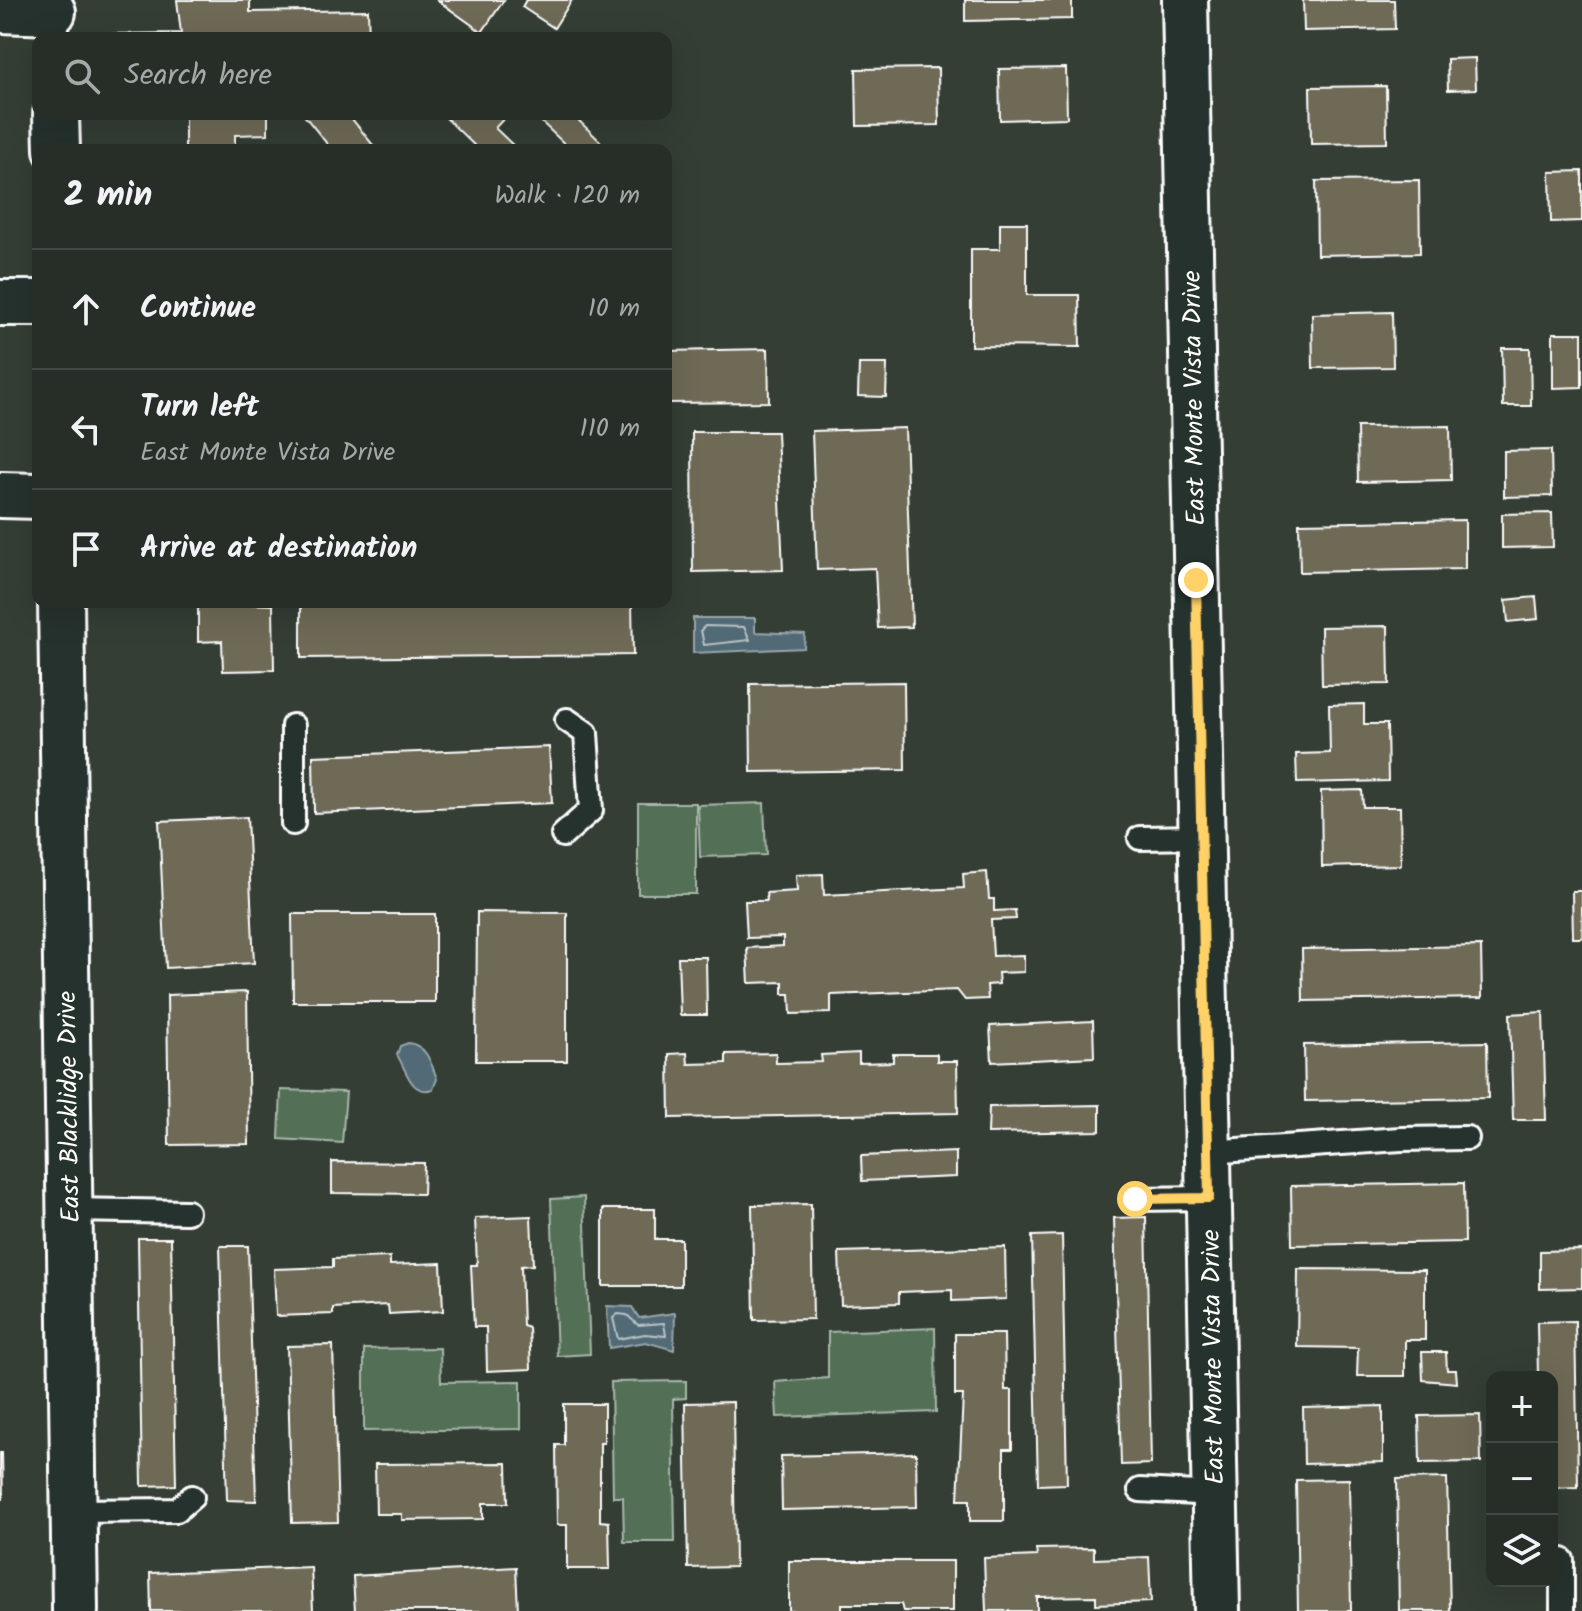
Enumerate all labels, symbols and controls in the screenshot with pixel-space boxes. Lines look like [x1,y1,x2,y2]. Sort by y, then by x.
search box [32,32,672,120]
text: Search here [124,52,272,100]
icon: search [60,54,104,98]
text: 2 min [64,169,152,223]
text: Walk · 120 m [495,175,640,217]
street label: East Monte Vista Drive [1172,270,1218,526]
text: Continue [140,285,256,333]
icon: ahead [64,287,108,331]
text: 10 m [588,288,640,330]
text: Turn left [140,384,259,432]
icon: left [64,407,108,451]
text: 110 m [580,408,640,450]
text: East Monte Vista Drive [140,432,395,474]
text: Arrive at destination [140,525,417,573]
icon: arrive [64,527,108,571]
route end [1178,562,1214,598]
street label: East Blacklidge Drive [47,990,93,1223]
route start [1117,1181,1153,1217]
street label: East Monte Vista Drive [1191,1229,1237,1485]
map controls [1486,1371,1558,1587]
button: + [1486,1371,1558,1443]
button: − [1486,1443,1558,1515]
button: layers [1486,1515,1558,1587]

